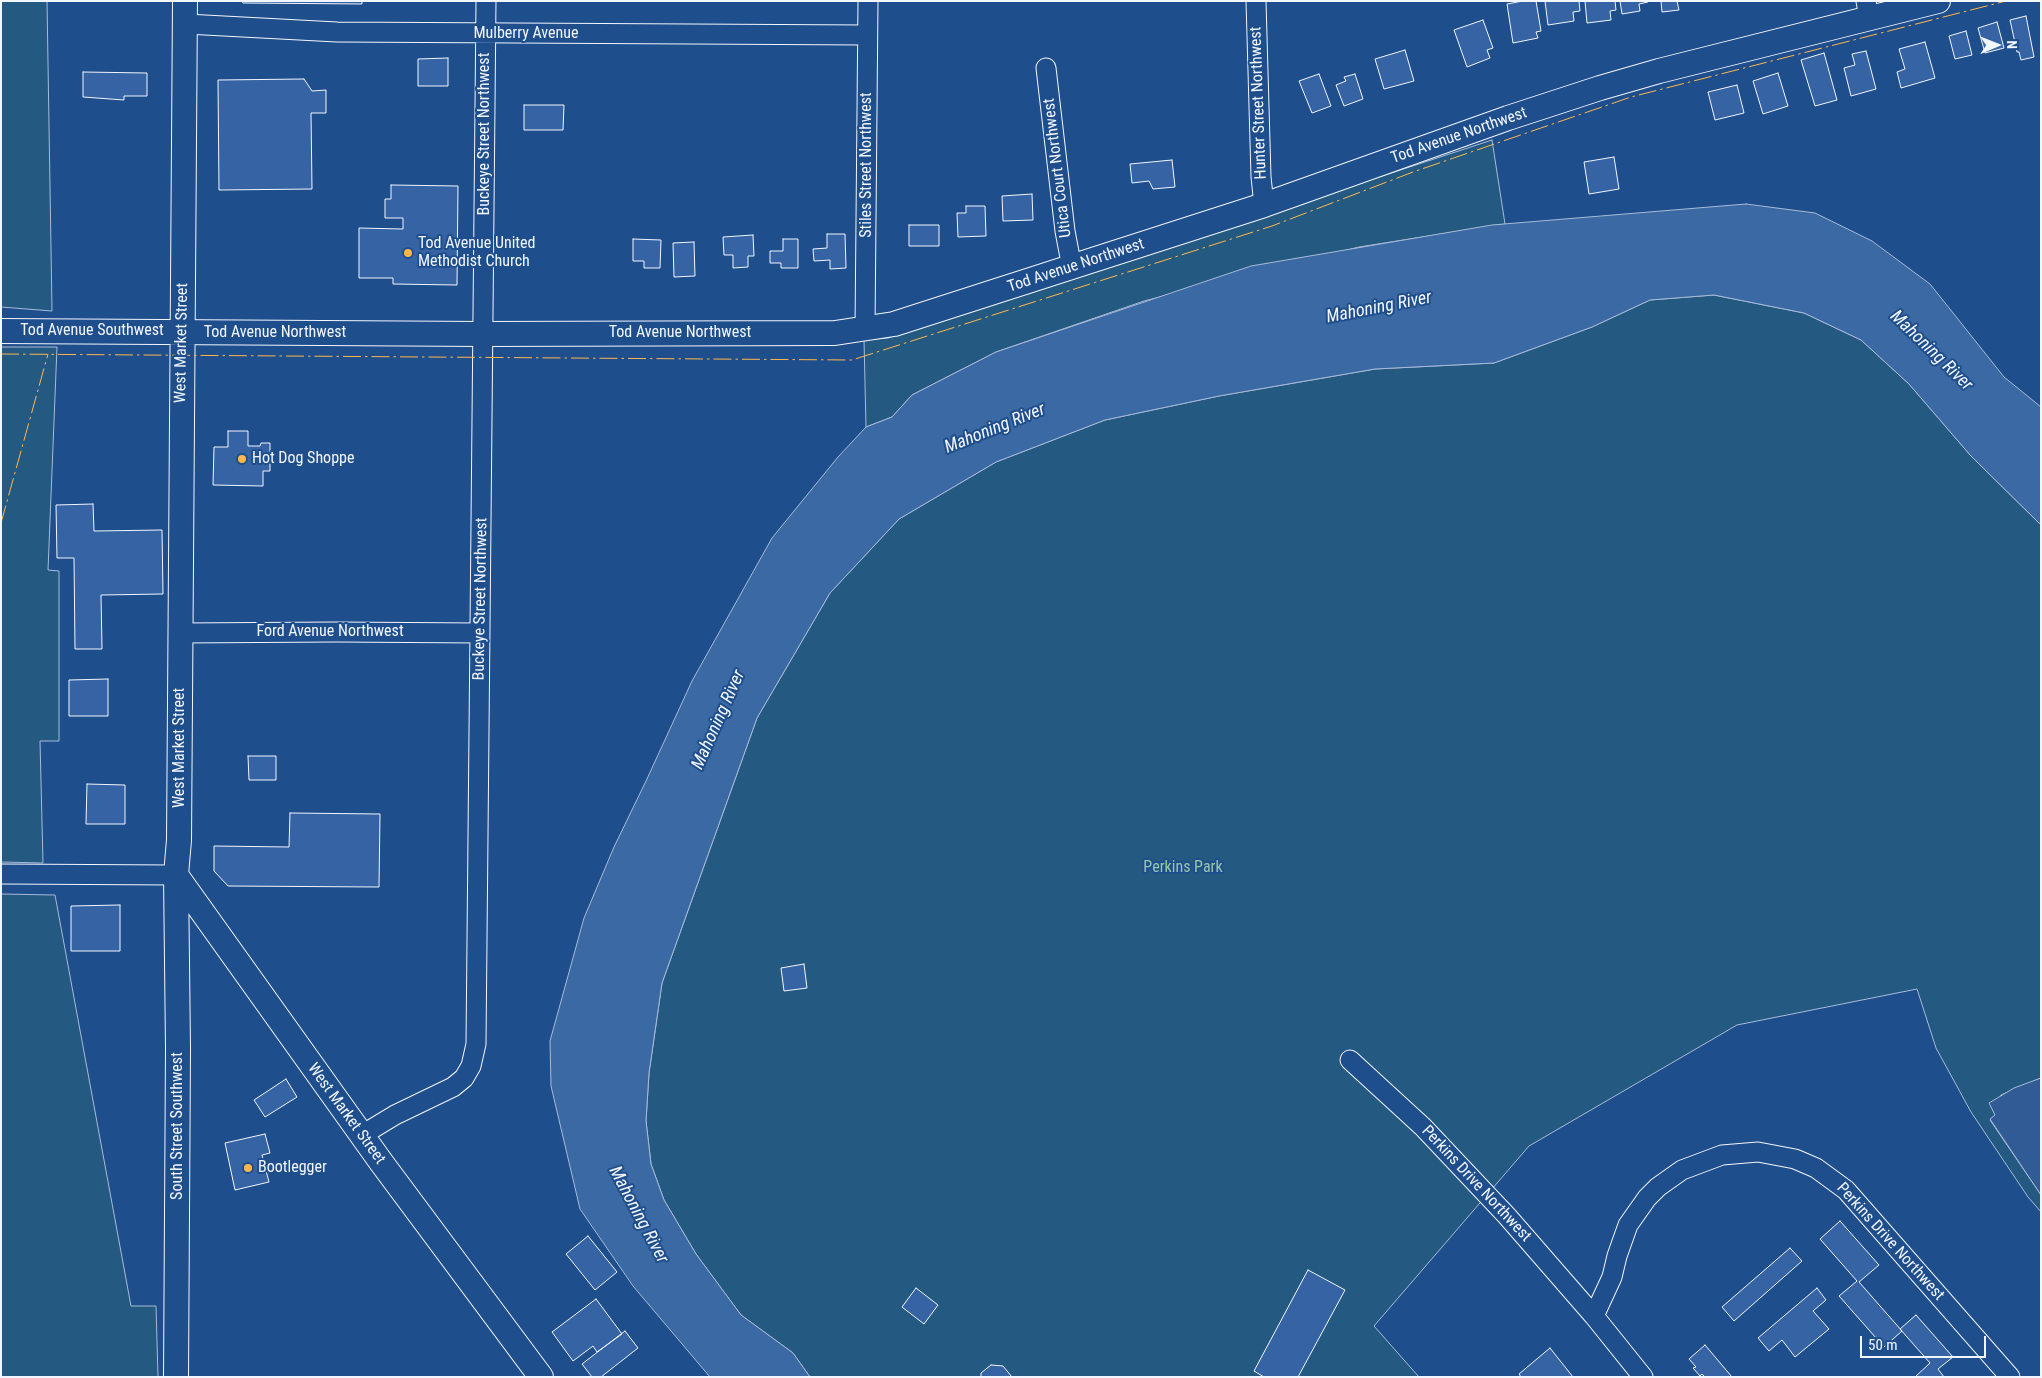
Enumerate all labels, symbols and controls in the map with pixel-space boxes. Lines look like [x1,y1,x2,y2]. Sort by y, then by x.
north arrow [1972,20,2022,70]
street label: Mulberry Avenue [473,24,579,44]
street label: Hunter Street Northwest [1247,26,1271,180]
text: N [2004,40,2020,49]
street label: Buckeye Street Northwest [475,53,495,215]
street label: Stiles Street Northwest [857,92,877,238]
street label: Utica Court Northwest [1040,97,1076,239]
street label: Tod Avenue Northwest [1388,104,1530,168]
place label: Tod Avenue United Methodist Church [418,234,536,272]
street label: Tod Avenue Northwest [1005,235,1147,297]
marker: Tod Avenue United Methodist Church [402,247,414,259]
street label: West Market Street [171,283,193,403]
water label: Mahoning River [1325,287,1433,329]
water label: Mahoning River [1885,306,1977,396]
street label: Tod Avenue Southwest [20,321,164,341]
street label: Tod Avenue Northwest [204,323,346,343]
street label: Tod Avenue Northwest [609,323,751,343]
water label: Mahoning River [942,399,1048,459]
place label: Hot Dog Shoppe [252,449,354,469]
marker: Hot Dog Shoppe [236,453,248,465]
street label: Buckeye Street Northwest [470,517,492,681]
street label: Ford Avenue Northwest [256,622,404,642]
water label: Mahoning River [687,667,751,773]
street label: West Market Street [170,688,190,808]
park label: Perkins Park [1143,858,1223,878]
street label: South Street Southwest [168,1052,188,1200]
street label: West Market Street [303,1060,389,1168]
street label: Perkins Drive Northwest [1417,1122,1535,1246]
place label: Bootlegger [258,1158,327,1178]
marker: Bootlegger [242,1162,254,1174]
water label: Mahoning River [603,1163,673,1267]
street label: Perkins Drive Northwest [1832,1179,1948,1305]
scale bar [1862,1326,1988,1358]
text: 50 m [1868,1336,1898,1354]

